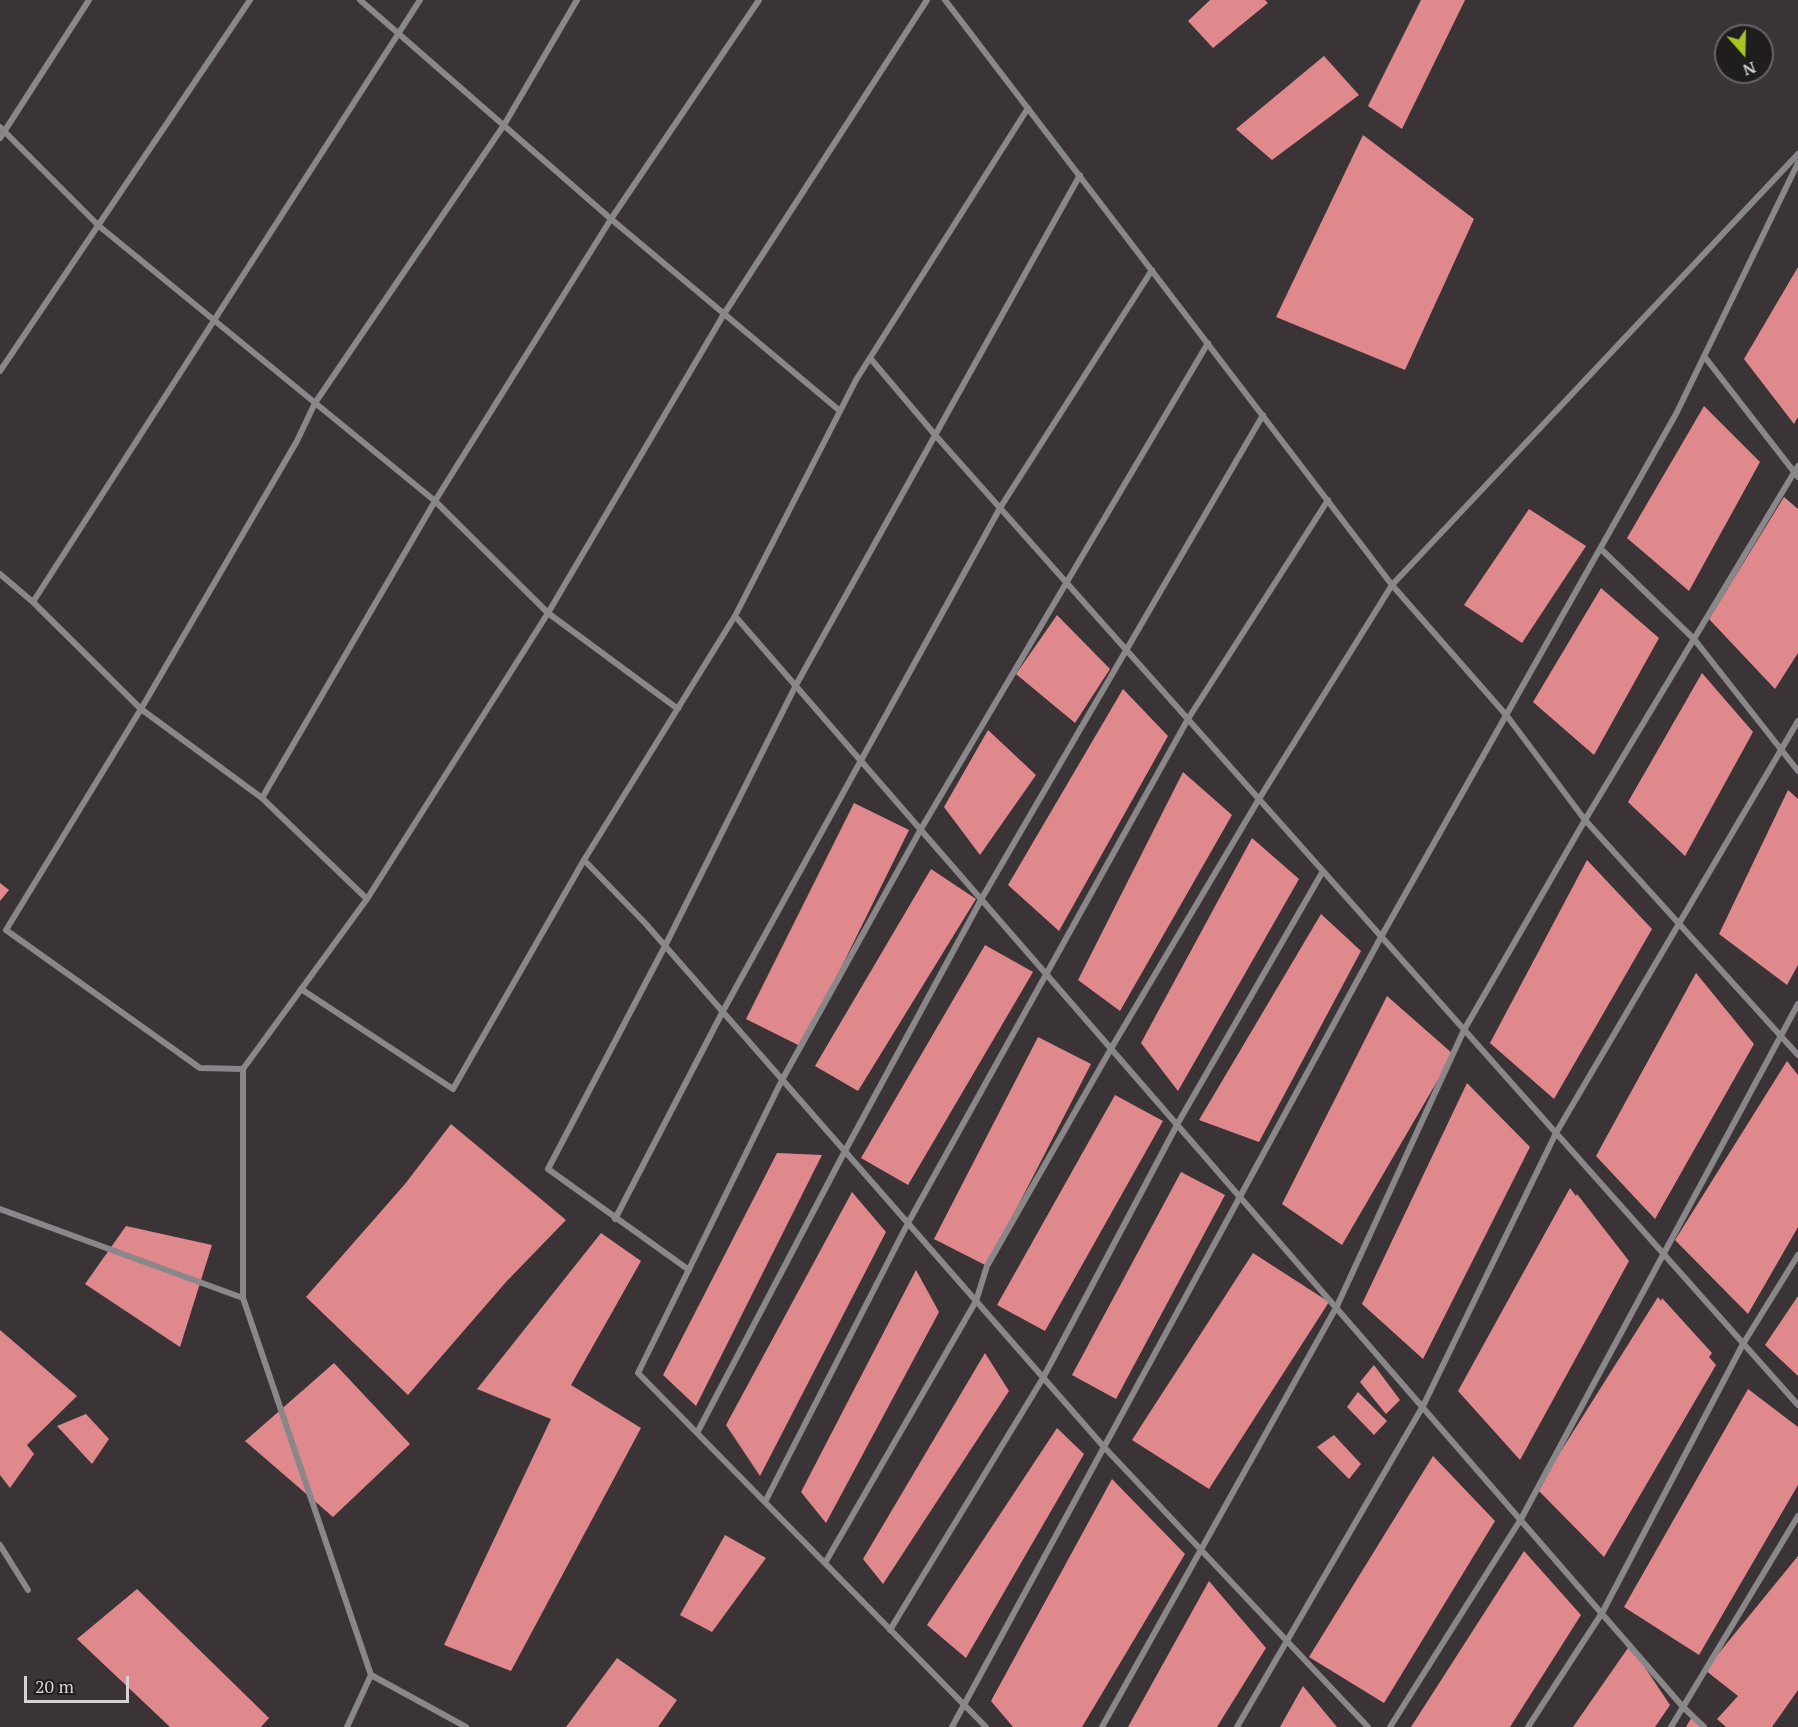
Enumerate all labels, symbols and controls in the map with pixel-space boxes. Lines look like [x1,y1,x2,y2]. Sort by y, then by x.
north arrow [1714,24,1774,84]
text: N [1740,57,1759,81]
scale bar [27,1664,132,1702]
text: 20 m [35,1674,74,1698]

